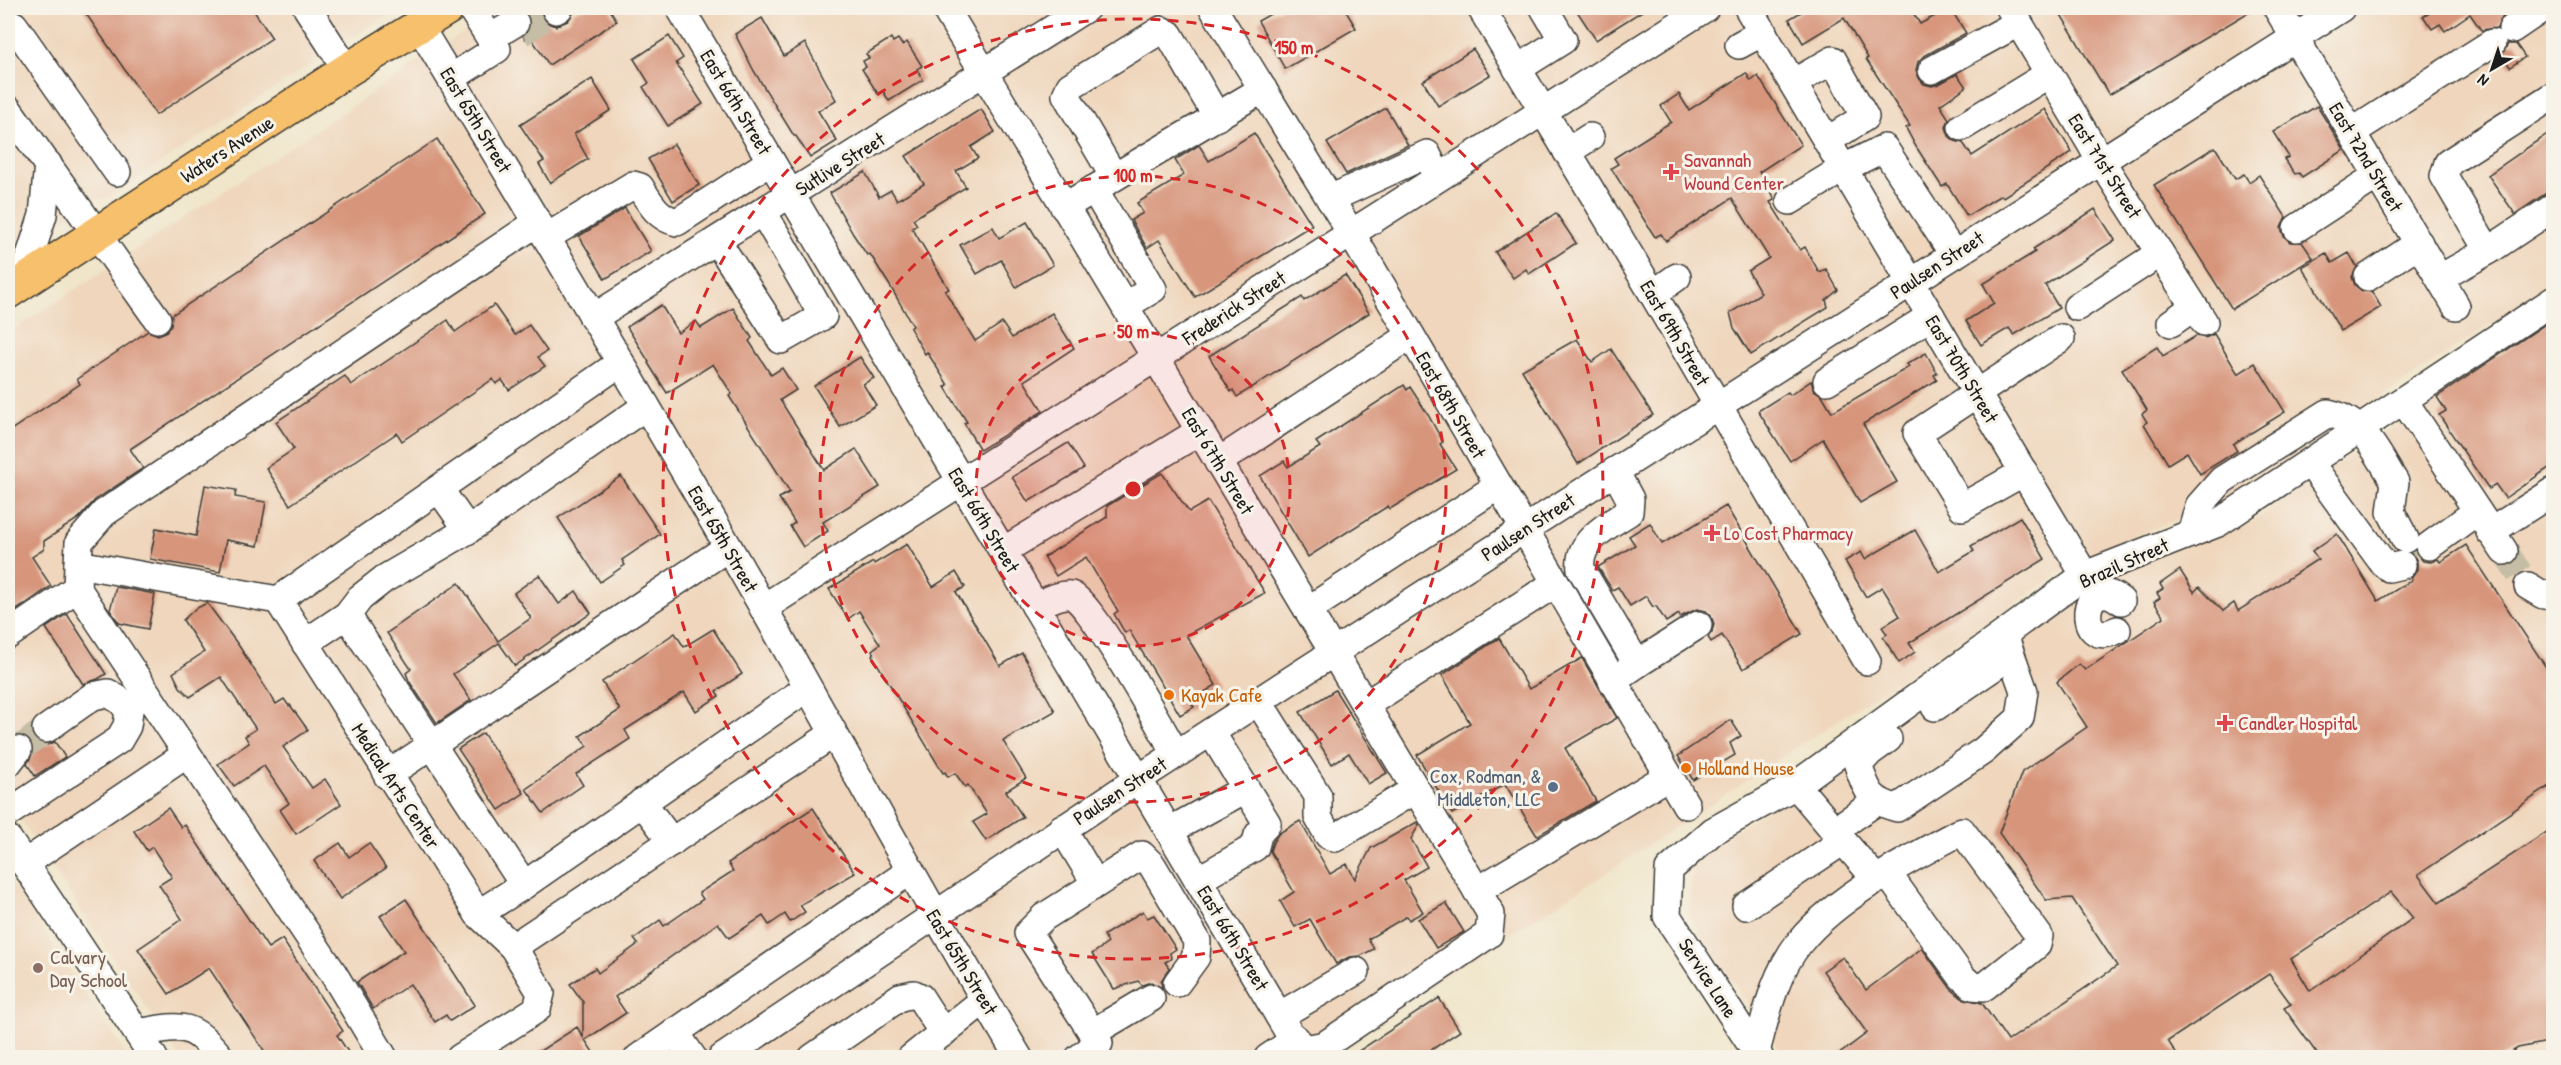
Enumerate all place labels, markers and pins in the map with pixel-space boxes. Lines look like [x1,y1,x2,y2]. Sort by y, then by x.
place label: Savannah Wound Center [1684,146,1785,196]
marker: Savannah Wound Center [1662,163,1680,181]
centre of rings [1123,479,1143,499]
place label: Lo Cost Pharmacy [1724,519,1854,546]
marker: Lo Cost Pharmacy [1705,526,1719,540]
place label: Kayak Cafe [1181,681,1262,708]
marker: Kayak Cafe [1162,688,1176,702]
place label: Candler Hospital [2238,709,2358,736]
marker: Candler Hospital [2216,714,2234,732]
place label: Holland House [1698,754,1794,781]
marker: Holland House [1679,761,1693,775]
place label: Cox, Rodman, & Middleton, LLC [1430,762,1541,812]
marker: Cox, Rodman, & Middleton, LLC [1546,780,1560,794]
place label: Calvary Day School [50,943,128,993]
marker: Calvary Day School [31,961,45,975]

